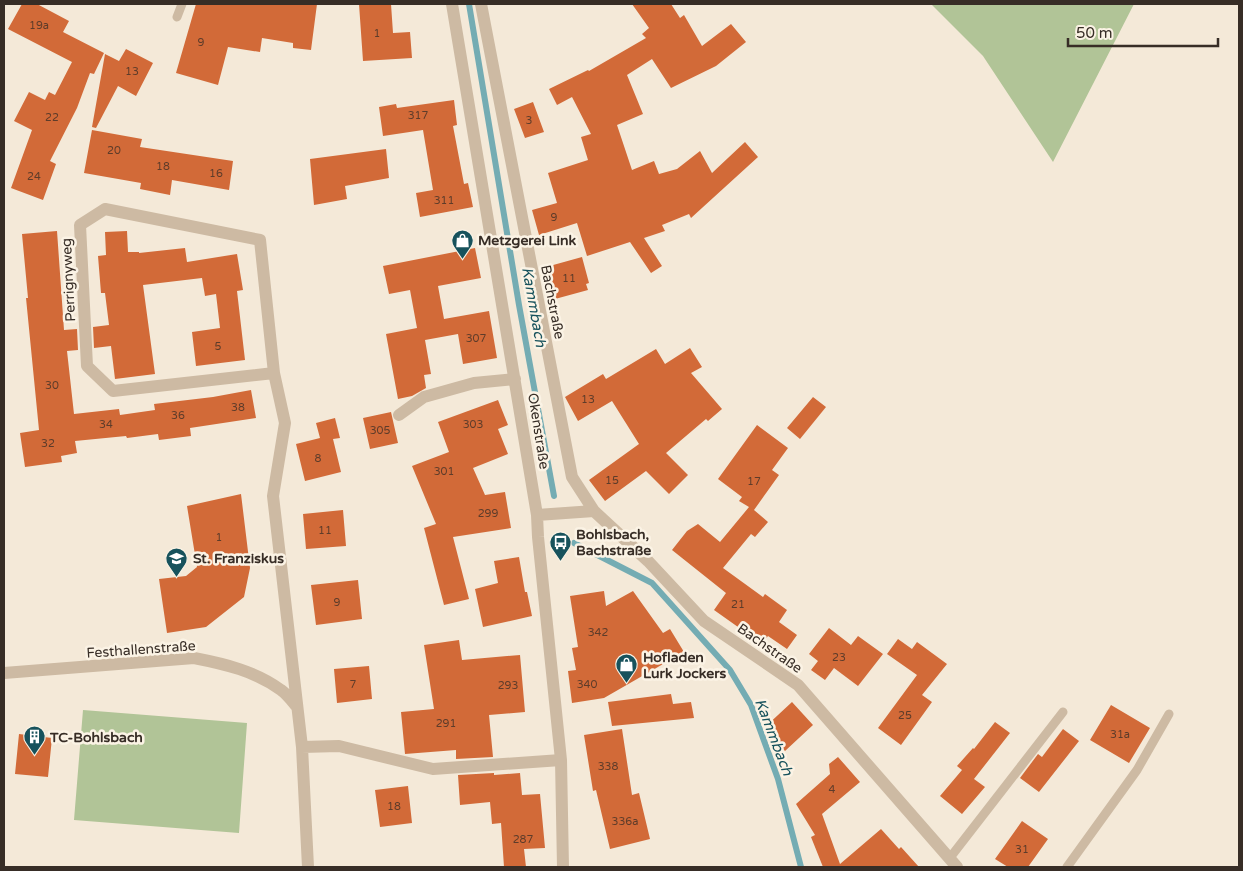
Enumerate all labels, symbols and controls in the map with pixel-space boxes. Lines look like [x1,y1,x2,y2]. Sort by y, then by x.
scale bar [1068,15,1218,47]
house number: 19a [29,19,49,32]
text: 50 m [1076,24,1113,42]
house number: 1 [374,27,380,40]
house number: 9 [198,36,205,49]
house number: 13 [125,65,139,78]
house number: 317 [408,109,428,122]
house number: 22 [45,111,59,124]
house number: 3 [526,114,533,127]
house number: 20 [107,144,121,157]
house number: 18 [156,160,170,173]
house number: 16 [209,167,223,180]
house number: 24 [27,170,41,183]
house number: 311 [434,194,454,207]
house number: 9 [551,211,558,224]
shop icon: Metzgerei Link [450,228,474,259]
place label: Metzgerei Link [478,232,577,249]
street label: Perrignyweg [58,238,79,322]
street label: Bachstraße [537,264,568,341]
water label: Kammbach [518,266,550,349]
house number: 11 [562,272,576,285]
house number: 307 [466,332,486,345]
house number: 5 [215,340,222,353]
house number: 30 [45,379,59,392]
street label: Okenstraße [524,392,553,470]
house number: 13 [581,393,595,406]
house number: 38 [231,401,245,414]
house number: 36 [171,409,185,422]
house number: 34 [99,418,113,431]
house number: 303 [463,418,483,431]
house number: 305 [370,424,390,437]
house number: 32 [41,437,55,450]
house number: 8 [315,452,322,465]
house number: 301 [434,465,454,478]
house number: 15 [605,474,619,487]
house number: 17 [747,475,761,488]
house number: 299 [478,507,498,520]
house number: 11 [318,524,332,537]
place label: Bohlsbach, Bachstraße [576,526,651,559]
bus stop icon: Bohlsbach, Bachstraße [548,530,572,561]
house number: 1 [216,531,222,544]
school or university icon: St. Franziskus [165,546,189,577]
place label: St. Franziskus [193,550,284,567]
house number: 9 [334,596,341,609]
house number: 21 [731,598,745,611]
street label: Bachstraße [734,620,805,677]
house number: 342 [588,626,608,639]
street label: Festhallenstraße [86,637,196,662]
place label: Hofladen Lurk Jockers [643,649,727,682]
house number: 23 [832,651,846,664]
shop icon: Hofladen Lurk Jockers [615,653,639,684]
house number: 7 [350,678,357,691]
house number: 340 [577,678,597,691]
house number: 293 [498,679,518,692]
water label: Kammbach [751,696,797,779]
house number: 25 [898,709,912,722]
house number: 291 [436,717,456,730]
building icon: TC-Bohlsbach [22,725,46,756]
house number: 31a [1110,728,1130,741]
place label: TC-Bohlsbach [49,729,143,746]
house number: 338 [598,760,618,773]
house number: 4 [829,783,836,796]
house number: 18 [387,800,401,813]
house number: 336a [612,815,638,828]
house number: 287 [513,833,533,846]
house number: 31 [1015,843,1029,856]

